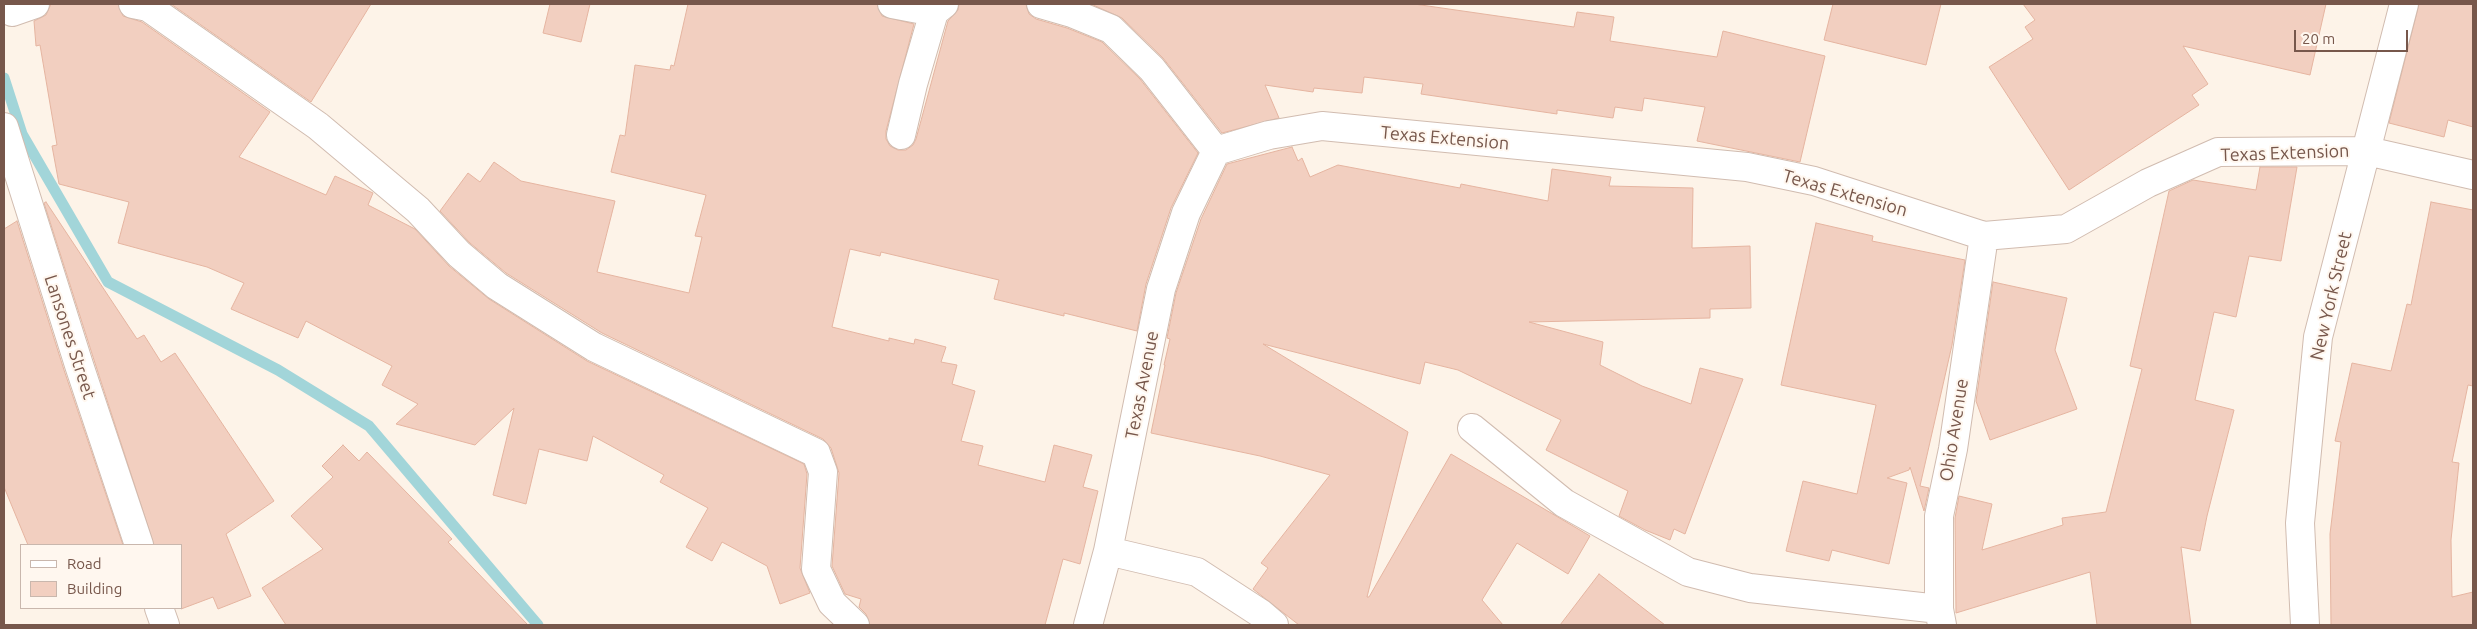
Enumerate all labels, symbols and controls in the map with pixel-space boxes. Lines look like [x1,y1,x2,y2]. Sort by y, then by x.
scale bar [2297,20,2411,52]
text: 20 m [2302,30,2335,47]
street label: Texas Extension [1380,122,1510,154]
street label: Texas Extension [2220,140,2350,166]
street label: Texas Extension [1780,165,1910,221]
street label: New York Street [2306,230,2356,362]
street label: Lansones Street [40,272,100,402]
street label: Texas Avenue [1121,329,1163,441]
street label: Ohio Avenue [1935,377,1973,483]
legend [20,544,182,609]
text: Road [67,555,102,572]
text: Building [67,580,122,597]

